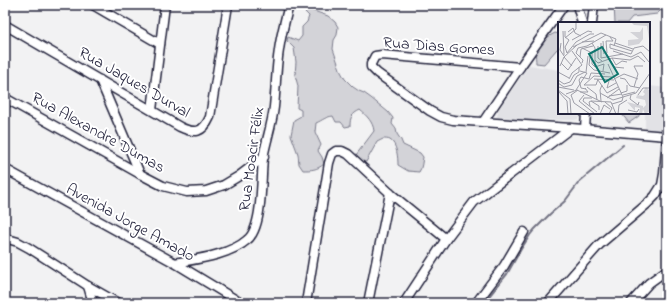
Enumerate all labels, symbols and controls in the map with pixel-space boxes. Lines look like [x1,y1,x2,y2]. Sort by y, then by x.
inset map [558,22,650,114]
street label: Rua Dias Gomes [382,31,496,63]
street label: Rua Jaques Durval [74,41,195,125]
street label: Rua Alexandre Dumas [27,86,169,180]
street label: Rua Moacir Félix [233,105,271,213]
street label: Avenida Jorge Amado [61,178,199,268]

